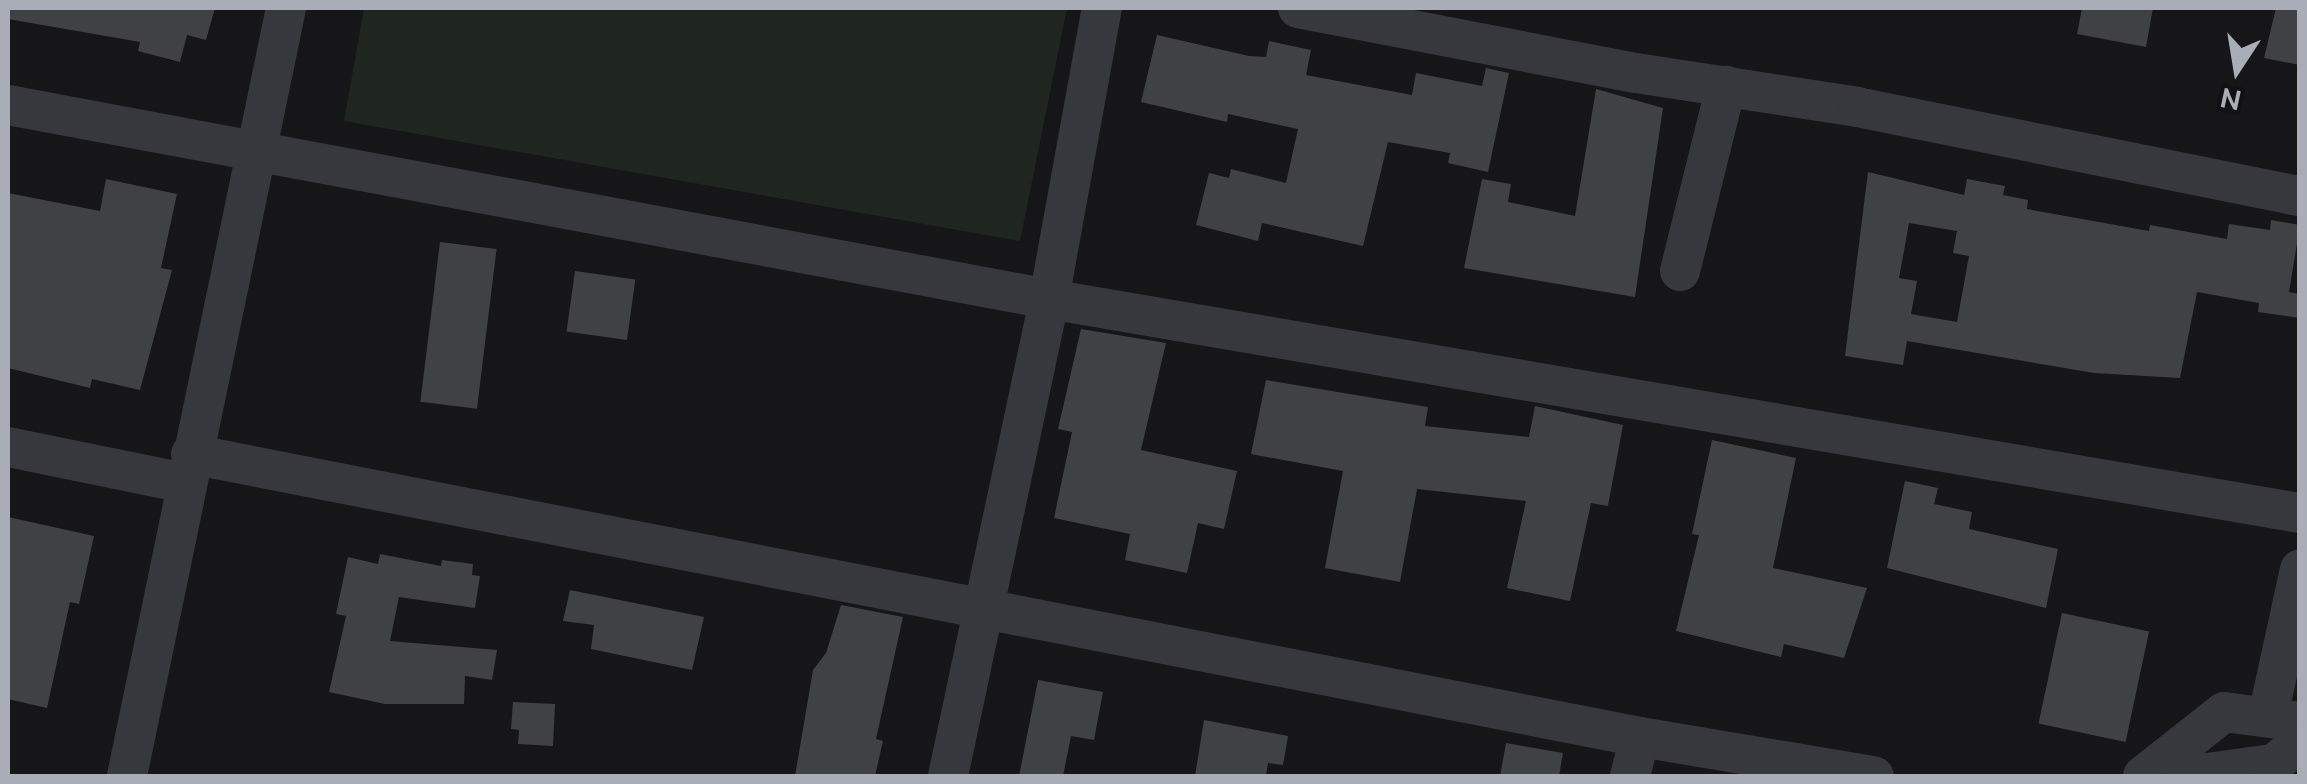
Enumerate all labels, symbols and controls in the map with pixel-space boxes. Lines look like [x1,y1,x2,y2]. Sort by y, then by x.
north arrow [2187,20,2287,120]
text: N [2217,83,2244,117]

